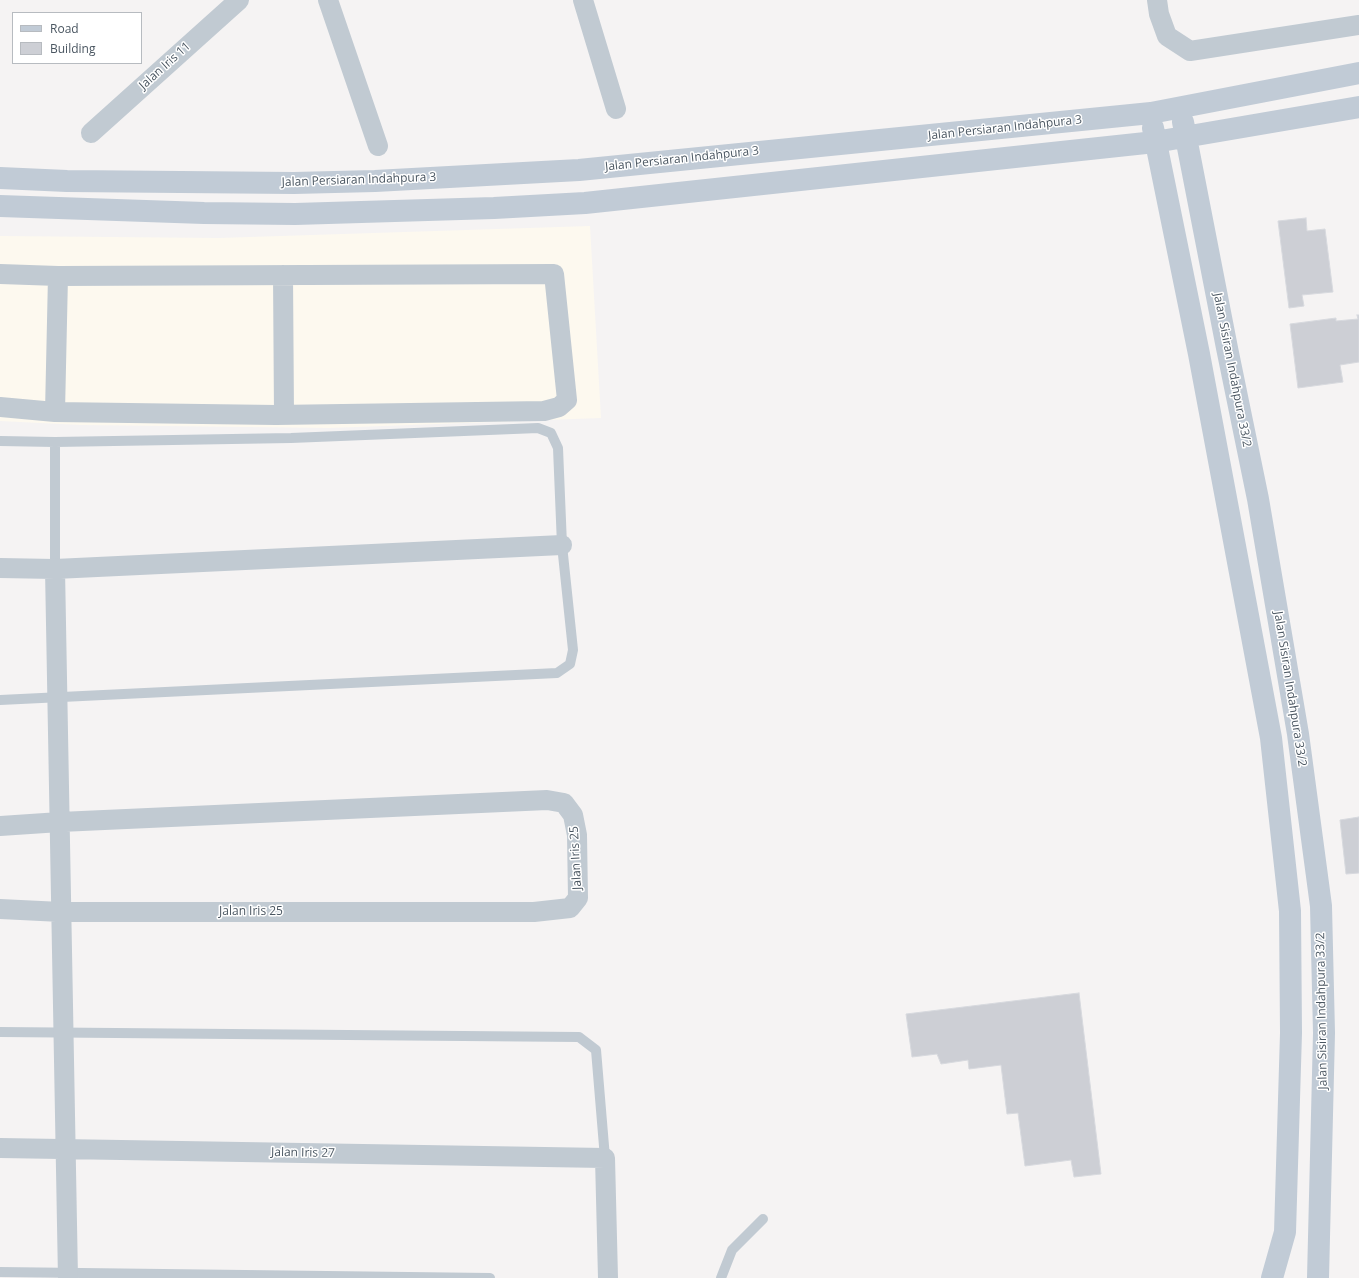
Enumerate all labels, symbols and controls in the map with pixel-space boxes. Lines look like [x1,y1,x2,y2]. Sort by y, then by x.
legend [12,12,142,64]
text: Road [50,20,79,37]
street label: Jalan Iris 11 [136,39,194,93]
text: Building [50,40,95,57]
street label: Jalan Persiaran Indahpura 3 [927,113,1083,143]
street label: Jalan Persiaran Indahpura 3 [604,144,760,174]
street label: Jalan Persiaran Indahpura 3 [281,170,437,190]
street label: Jalan Sisiran Indahpura 33/2 [1210,292,1254,448]
street label: Jalan Sisiran Indahpura 33/2 [1271,610,1309,768]
street label: Jalan Iris 25 [567,826,585,890]
street label: Jalan Iris 25 [219,905,283,919]
street label: Jalan Sisiran Indahpura 33/2 [1313,932,1331,1090]
street label: Jalan Iris 27 [271,1145,335,1161]

